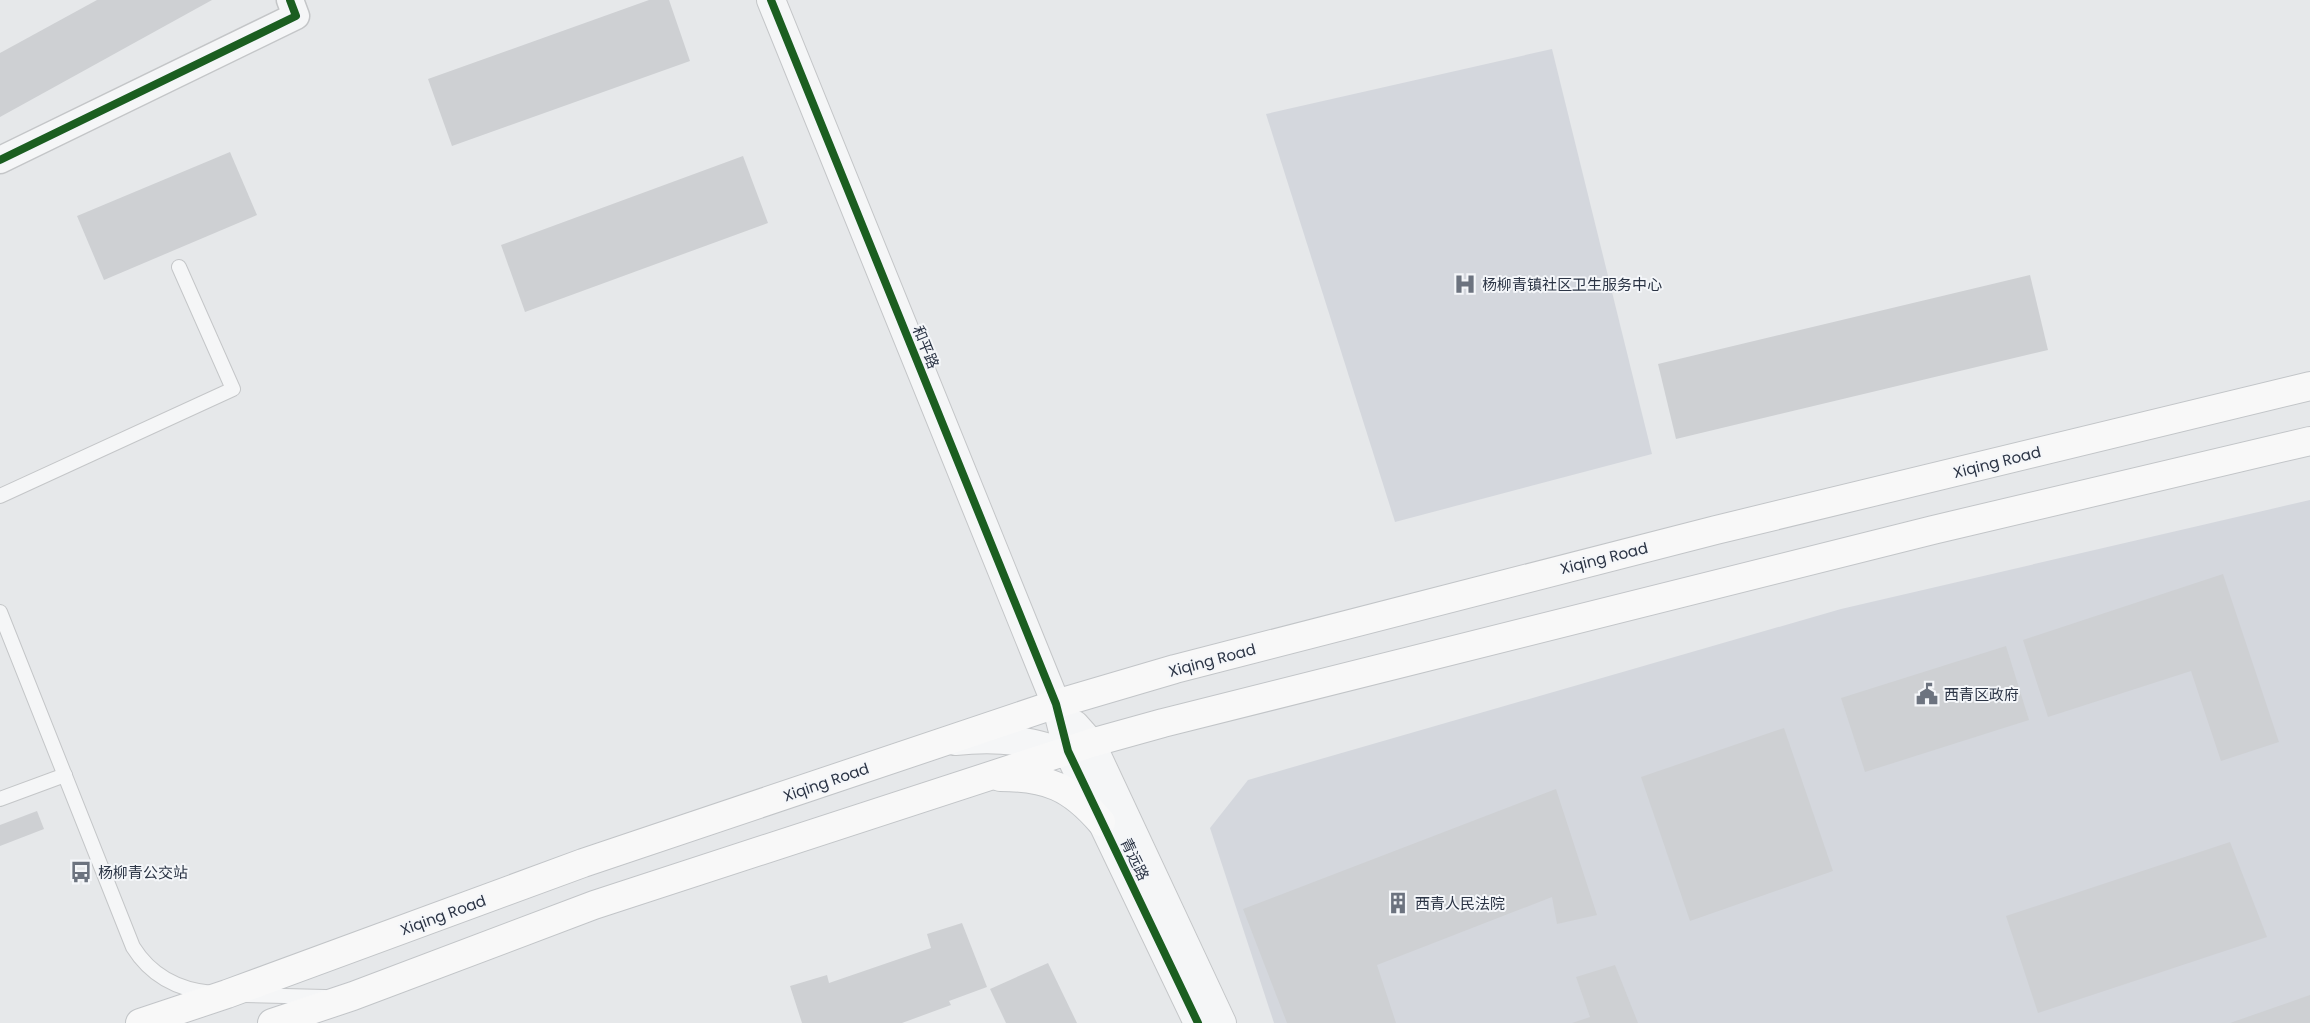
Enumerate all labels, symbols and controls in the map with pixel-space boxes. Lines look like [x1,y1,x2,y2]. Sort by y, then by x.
hospital icon: 杨柳青镇社区卫生服务中心 [1452,271,1478,297]
place label: 杨柳青镇社区卫生服务中心 [1482,274,1662,295]
street label: 和平路 [908,322,944,372]
street label: Xiqing Road [1951,441,2043,483]
street label: Xiqing Road [1558,537,1650,579]
street label: Xiqing Road [1166,638,1258,682]
public building icon: 西青区政府 [1914,681,1940,707]
place label: 西青区政府 [1944,684,2019,705]
street label: Xiqing Road [780,757,872,807]
street label: 青远路 [1116,834,1154,884]
bus stop icon: 杨柳青公交站 [68,859,94,885]
place label: 杨柳青公交站 [98,862,188,883]
street label: Xiqing Road [397,890,489,940]
building icon: 西青人民法院 [1385,890,1411,916]
place label: 西青人民法院 [1415,893,1505,914]

